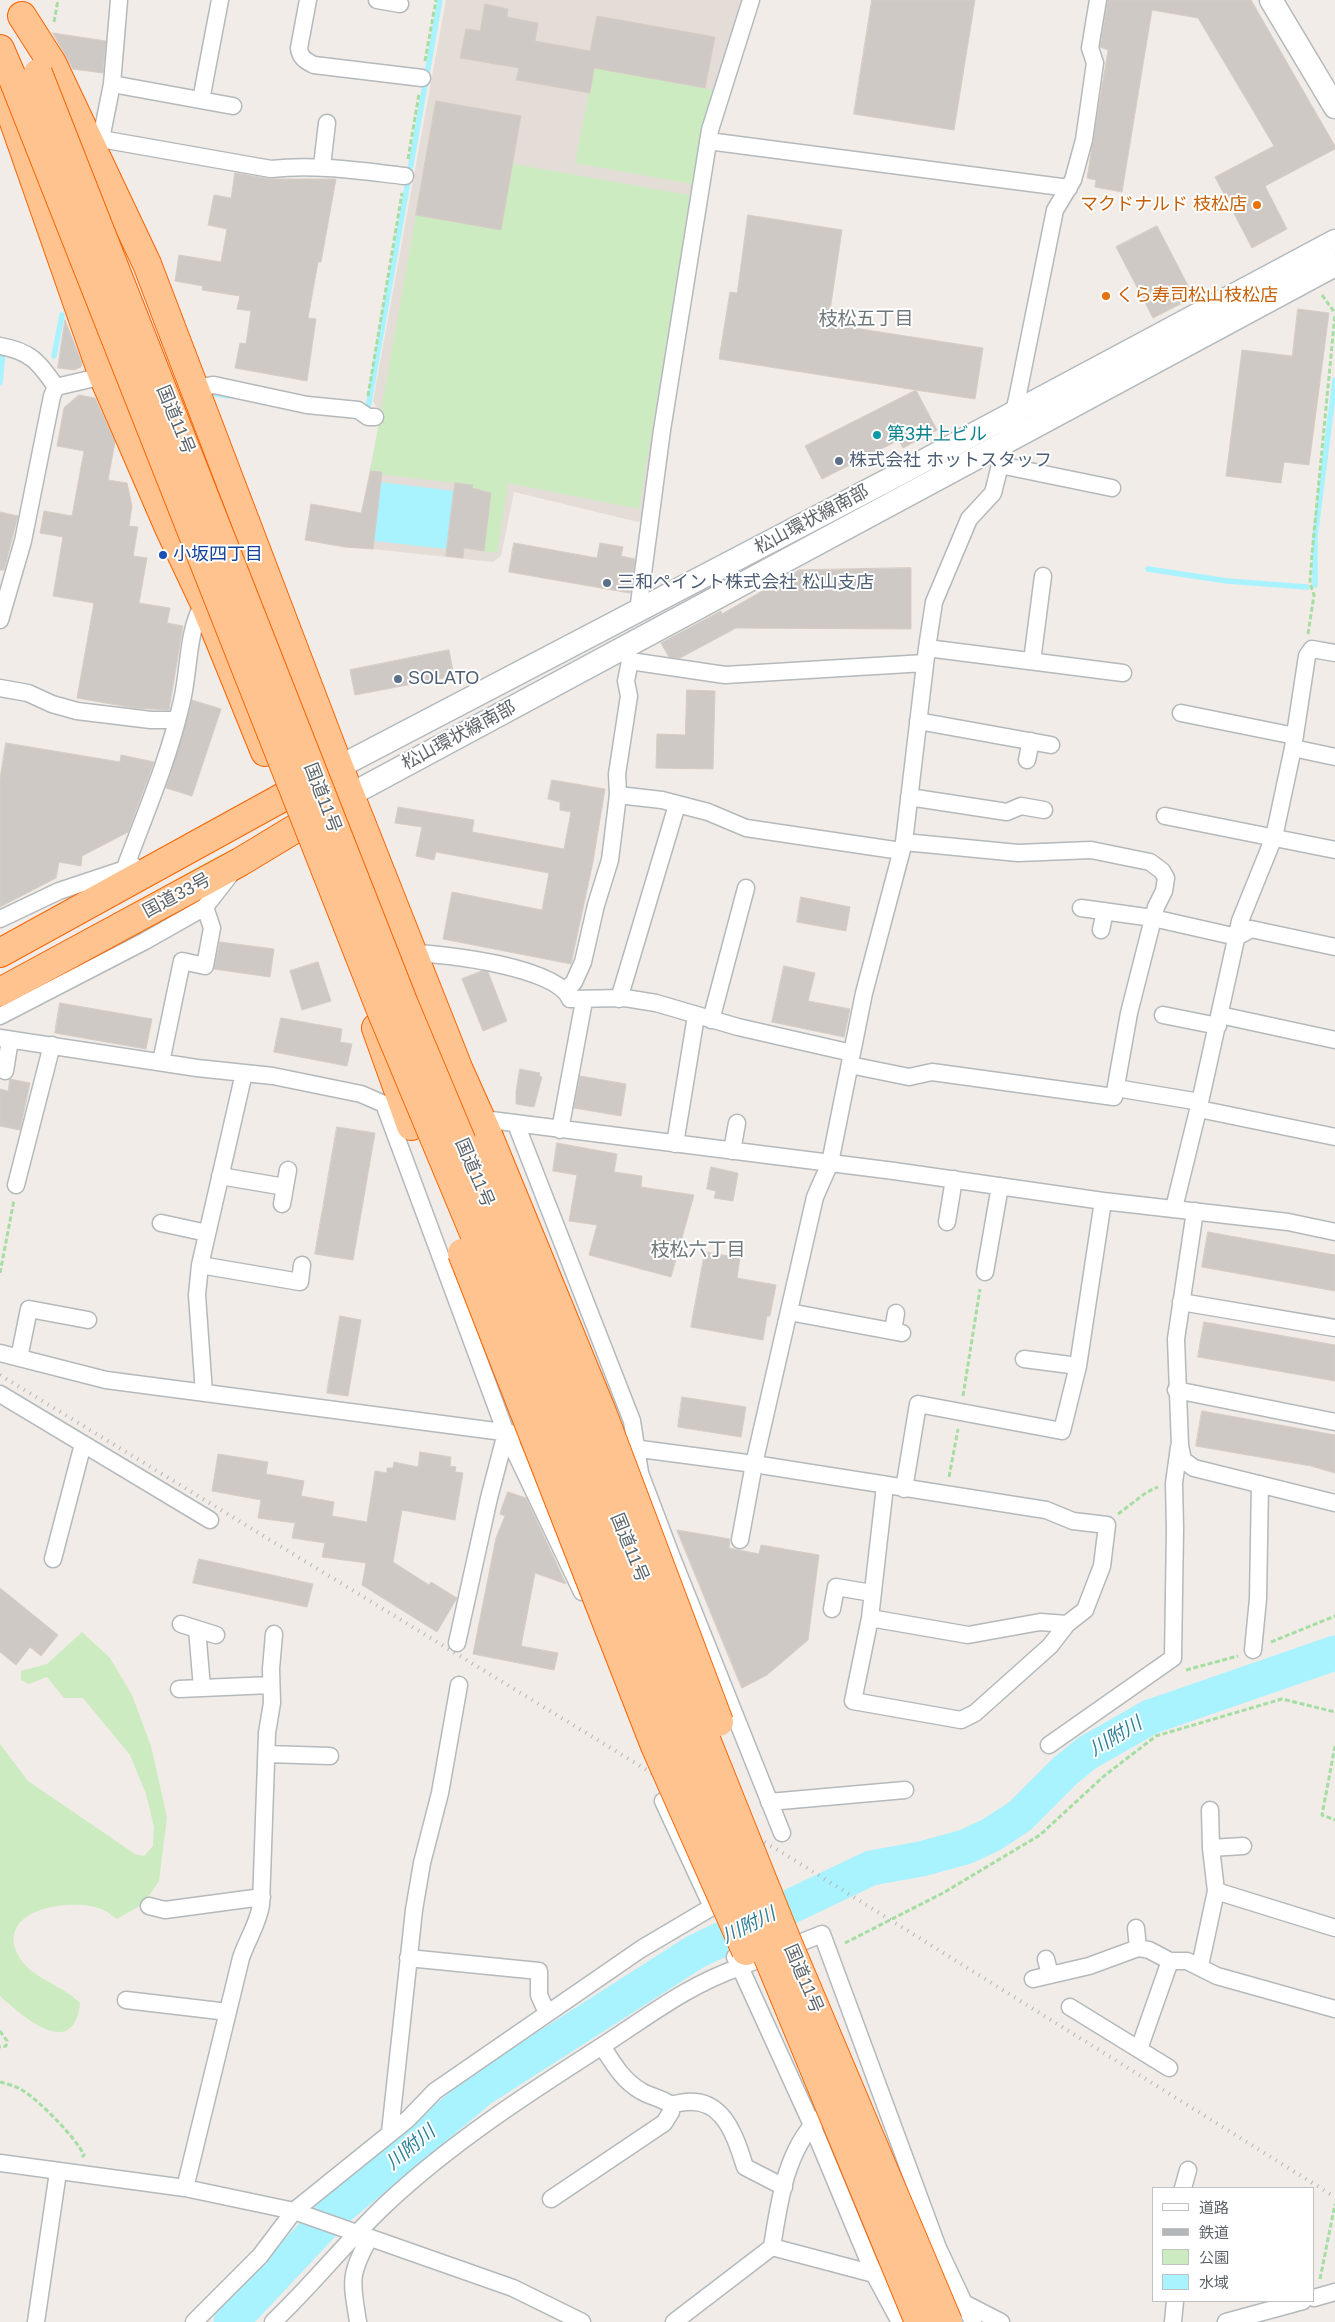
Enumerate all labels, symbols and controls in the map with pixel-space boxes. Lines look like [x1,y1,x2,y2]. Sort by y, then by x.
place label: マクドナルド 枝松店 [1080,194,1247,216]
marker: マクドナルド 枝松店 [1251,199,1263,211]
place label: くら寿司松山枝松店 [1116,285,1278,307]
marker: くら寿司松山枝松店 [1100,290,1112,302]
district label: 枝松五丁目 [819,309,913,331]
street label: 国道11号 [151,382,199,458]
place label: 第3井上ビル [887,424,987,446]
marker: 第3井上ビル [871,429,883,441]
place label: 株式会社 ホットスタッフ [849,450,1052,472]
marker: 株式会社 ホットスタッフ [833,455,845,467]
street label: 松山環状線南部 [751,481,873,559]
place label: 小坂四丁目 [173,544,263,566]
marker: 小坂四丁目 [157,549,169,561]
place label: 三和ペイント株式会社 松山支店 [617,572,874,594]
marker: 三和ペイント株式会社 松山支店 [601,577,613,589]
place label: SOLATO [408,668,479,690]
marker: SOLATO [392,673,404,685]
street label: 松山環状線南部 [398,697,520,775]
street label: 国道11号 [299,760,345,836]
street label: 国道33号 [139,869,215,923]
street label: 国道11号 [450,1135,498,1211]
district label: 枝松六丁目 [651,1240,745,1262]
street label: 国道11号 [605,1510,653,1586]
water label: 川附川 [1086,1713,1146,1761]
water label: 川附川 [718,1903,780,1949]
street label: 国道11号 [779,1941,827,2017]
water label: 川附川 [382,2121,440,2175]
legend [1152,2187,1315,2302]
text: 道路 [1199,2199,1229,2216]
text: 鉄道 [1199,2224,1229,2241]
text: 公園 [1199,2249,1229,2266]
text: 水域 [1199,2274,1229,2291]

